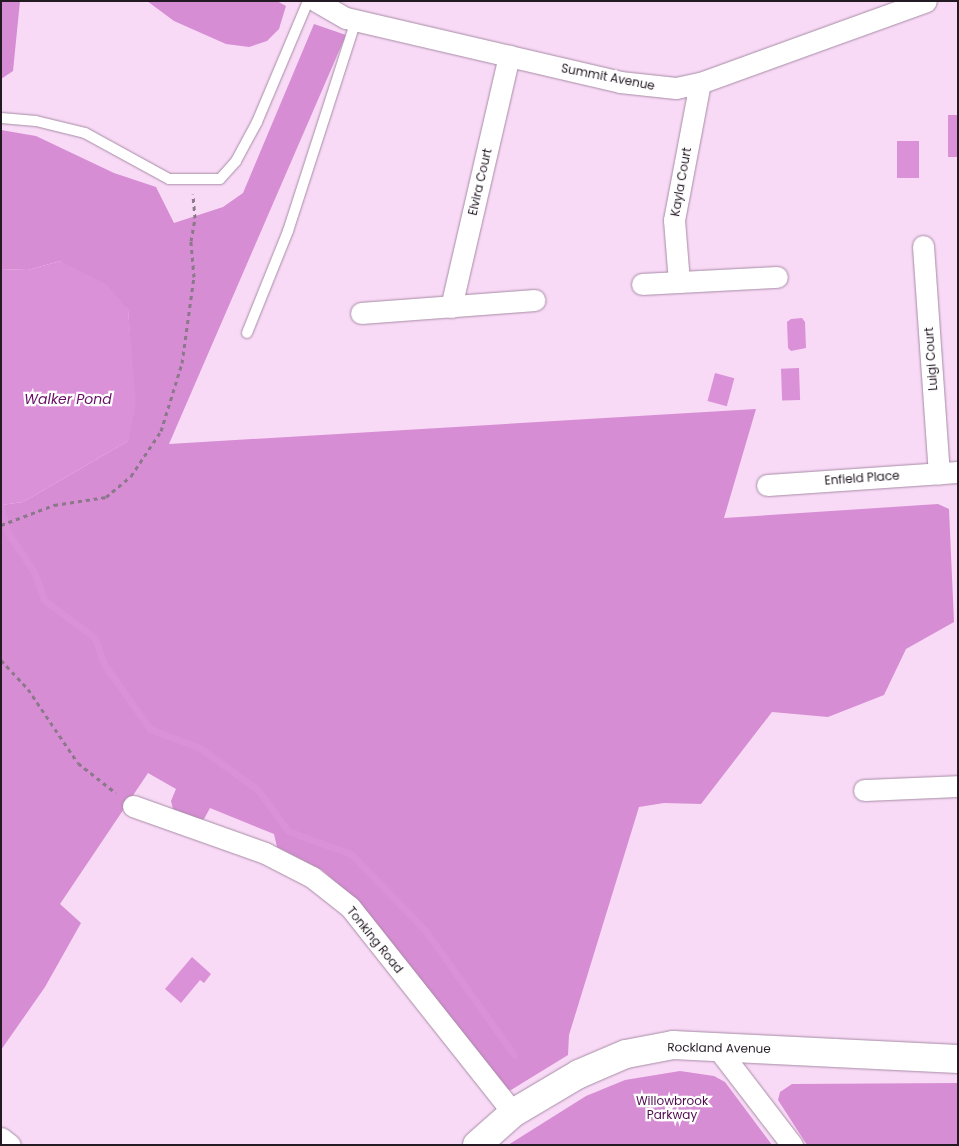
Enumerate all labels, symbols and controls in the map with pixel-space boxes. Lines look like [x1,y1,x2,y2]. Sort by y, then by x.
street label: Summit Avenue [560,61,656,93]
street label: Kayla Court [668,146,694,218]
street label: Elvira Court [465,147,495,217]
street label: Luigi Court [922,327,940,391]
water label: Walker Pond [24,391,112,407]
street label: Enfield Place [824,468,900,488]
street label: Tonking Road [344,904,406,976]
street label: Rockland Avenue [667,1040,771,1056]
park label: Willowbrook Parkway [636,1094,708,1122]

